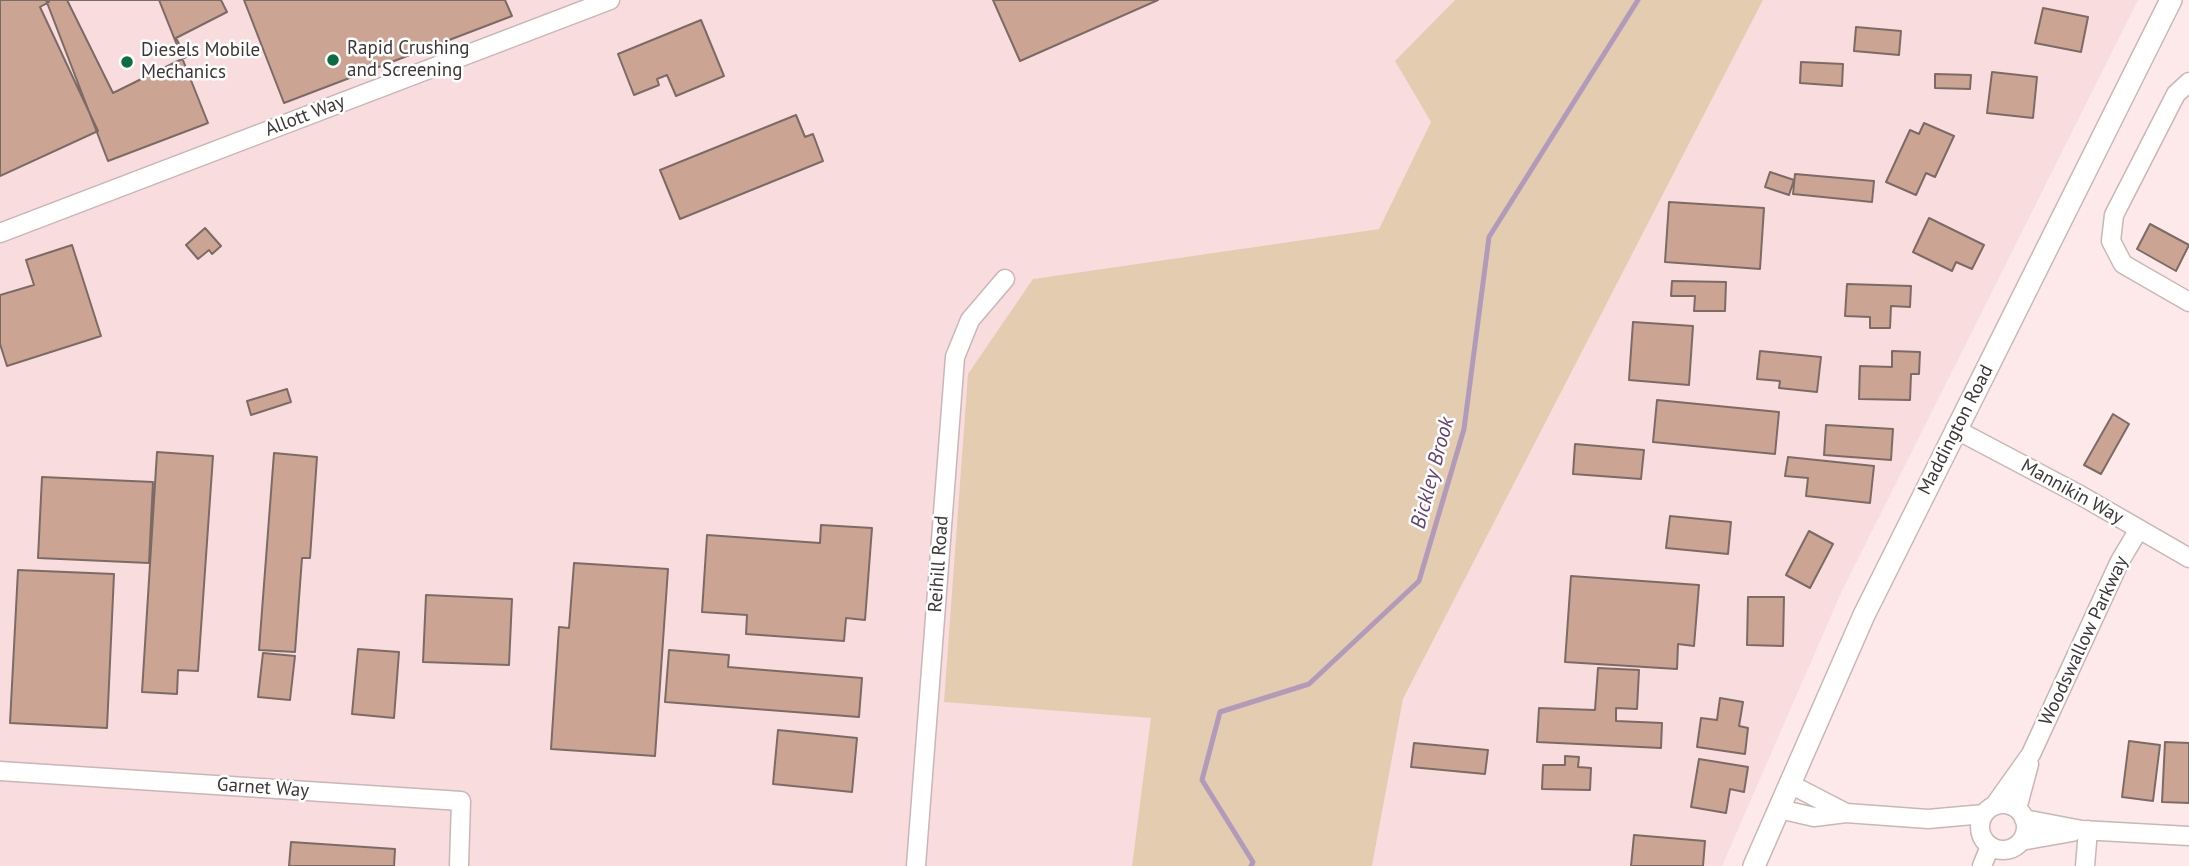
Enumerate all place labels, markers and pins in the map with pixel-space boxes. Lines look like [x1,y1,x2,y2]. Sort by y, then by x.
place label: Rapid Crushing and Screening [347,38,470,82]
place label: Diesels Mobile Mechanics [141,40,260,84]
marker: Rapid Crushing and Screening [325,52,341,68]
marker: Diesels Mobile Mechanics [119,54,135,70]

